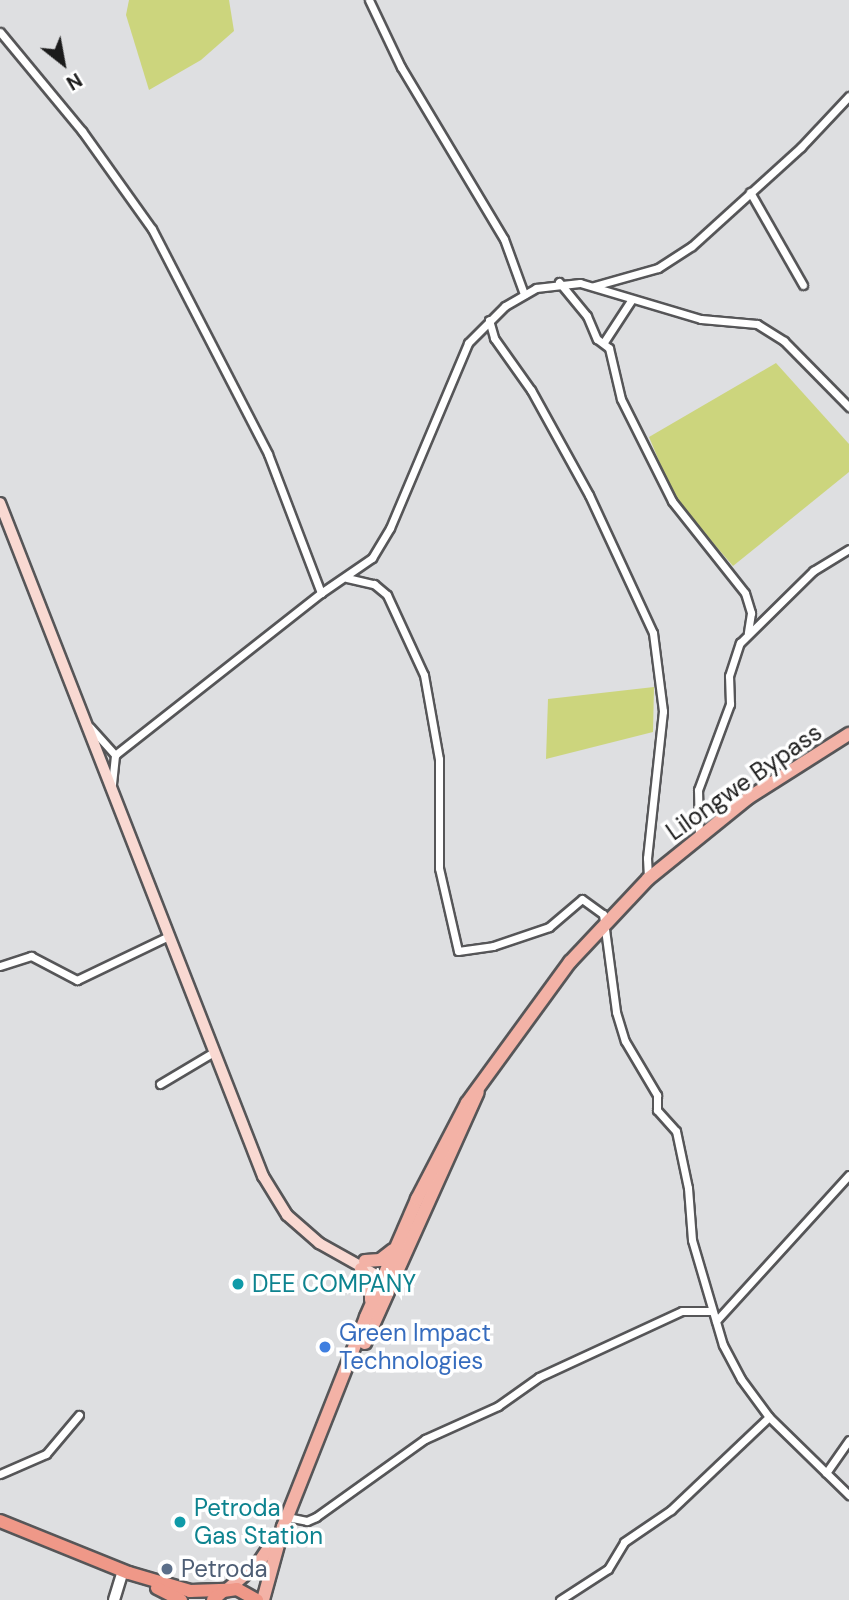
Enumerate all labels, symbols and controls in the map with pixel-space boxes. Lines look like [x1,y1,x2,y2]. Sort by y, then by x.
north arrow [28,28,98,98]
text: N [62,67,86,96]
street label: Lilongwe Bypass [661,718,827,846]
place label: DEE COMPANY [252,1270,416,1298]
marker: DEE COMPANY [230,1276,246,1292]
place label: Green Impact Technologies [339,1319,491,1375]
marker: Green Impact Technologies [317,1339,333,1355]
place label: Petroda Gas Station [194,1494,323,1550]
marker: Petroda Gas Station [172,1514,188,1530]
place label: Petroda [181,1555,268,1583]
marker: Petroda [159,1561,175,1577]

